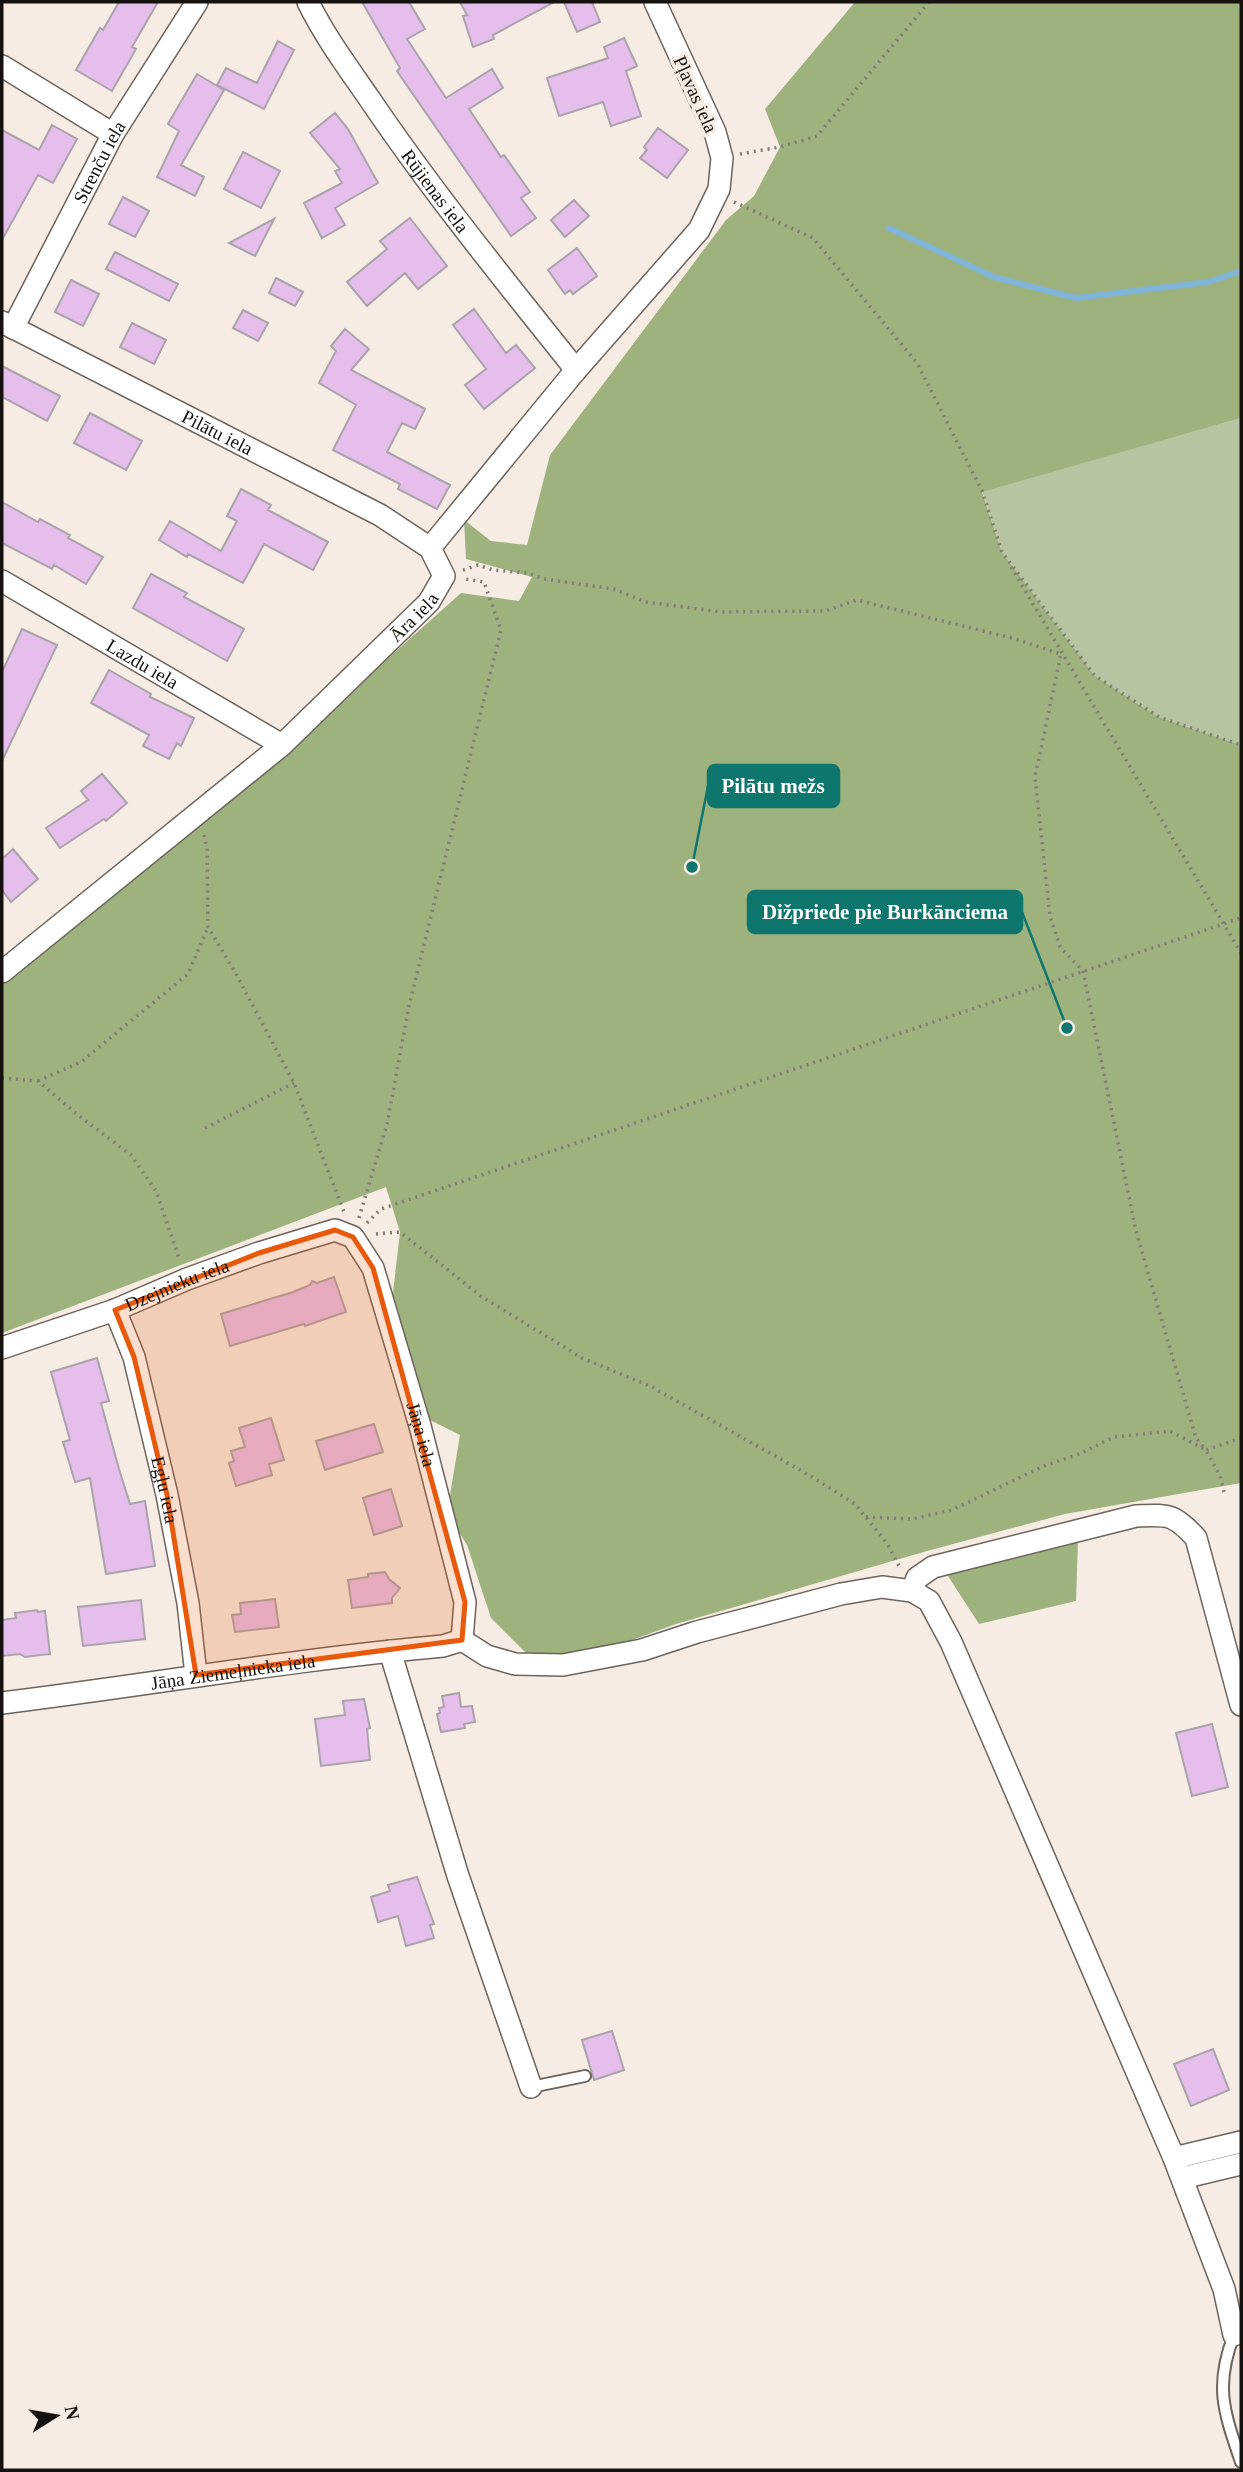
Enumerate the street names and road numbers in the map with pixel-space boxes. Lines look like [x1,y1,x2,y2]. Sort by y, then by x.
street label: Pļavas iela [669,53,722,136]
street label: Strenču iela [69,116,130,207]
street label: Rūjienas iela [397,145,474,237]
street label: Pilātu iela [178,406,257,460]
street label: Āra iela [385,589,443,646]
street label: Lazdu iela [103,635,183,693]
street label: Dzejnieku iela [122,1255,232,1316]
street label: Jāņa iela [402,1400,440,1469]
street label: Egļu iela [147,1454,182,1526]
street label: Jāņa Ziemeļnieka iela [149,1650,317,1694]

